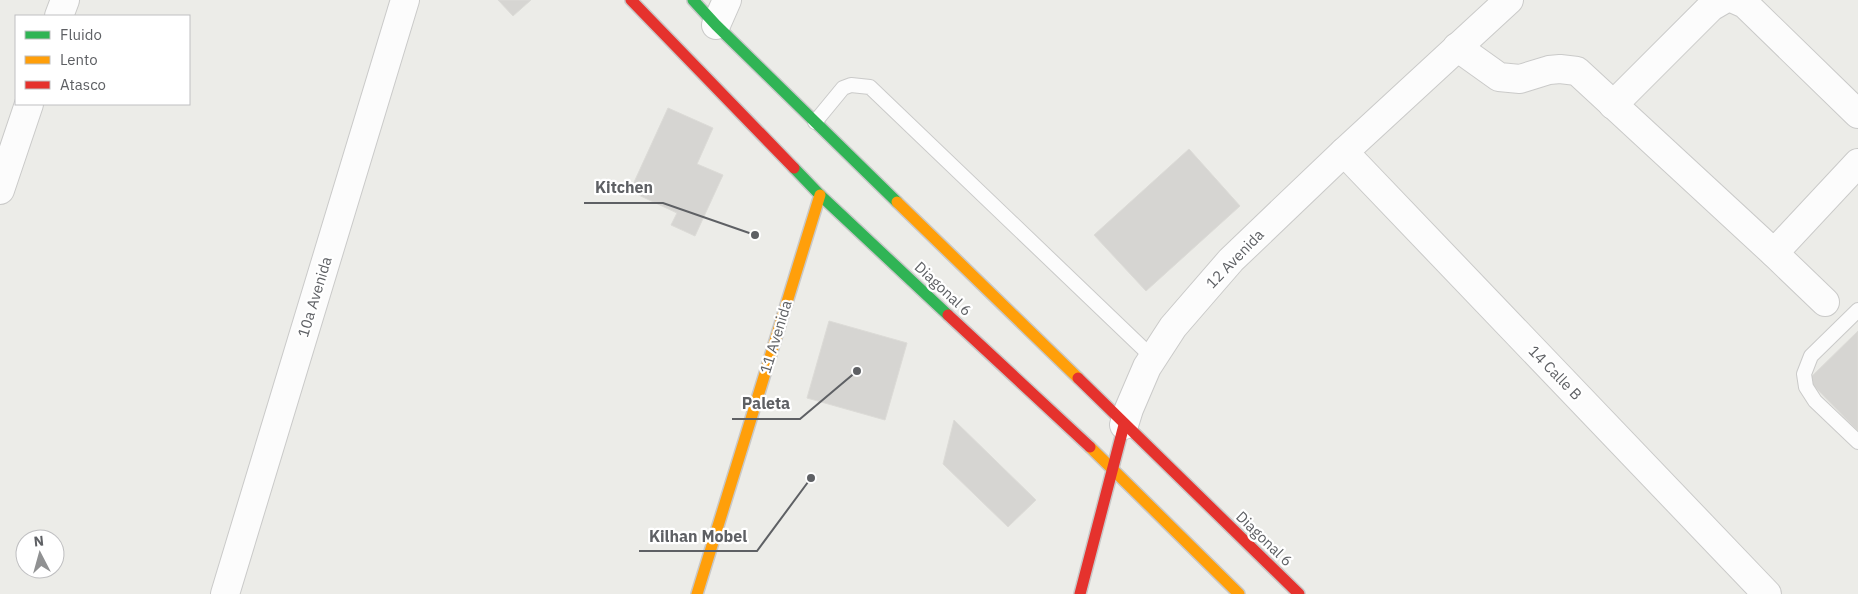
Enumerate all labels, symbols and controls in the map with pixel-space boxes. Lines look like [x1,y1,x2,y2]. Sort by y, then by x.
legend [15,15,190,105]
text: Fluido [60,25,102,44]
text: Lento [60,50,98,69]
text: Atasco [60,75,106,94]
callout: Kitchen [584,172,663,203]
text: Kitchen [595,177,653,197]
street label: 12 Avenida [1202,225,1268,292]
street label: 10a Avenida [293,254,336,339]
street label: Diagonal 6 [911,257,976,320]
street label: 11 Avenida [755,298,796,376]
street label: 14 Calle B [1525,341,1586,404]
callout: Paleta [732,388,800,419]
text: Paleta [742,393,790,413]
street label: Diagonal 6 [1232,507,1297,570]
callout: Kilhan Mobel [639,520,757,551]
text: Kilhan Mobel [649,526,747,546]
north arrow [15,529,65,579]
text: N [33,532,45,551]

